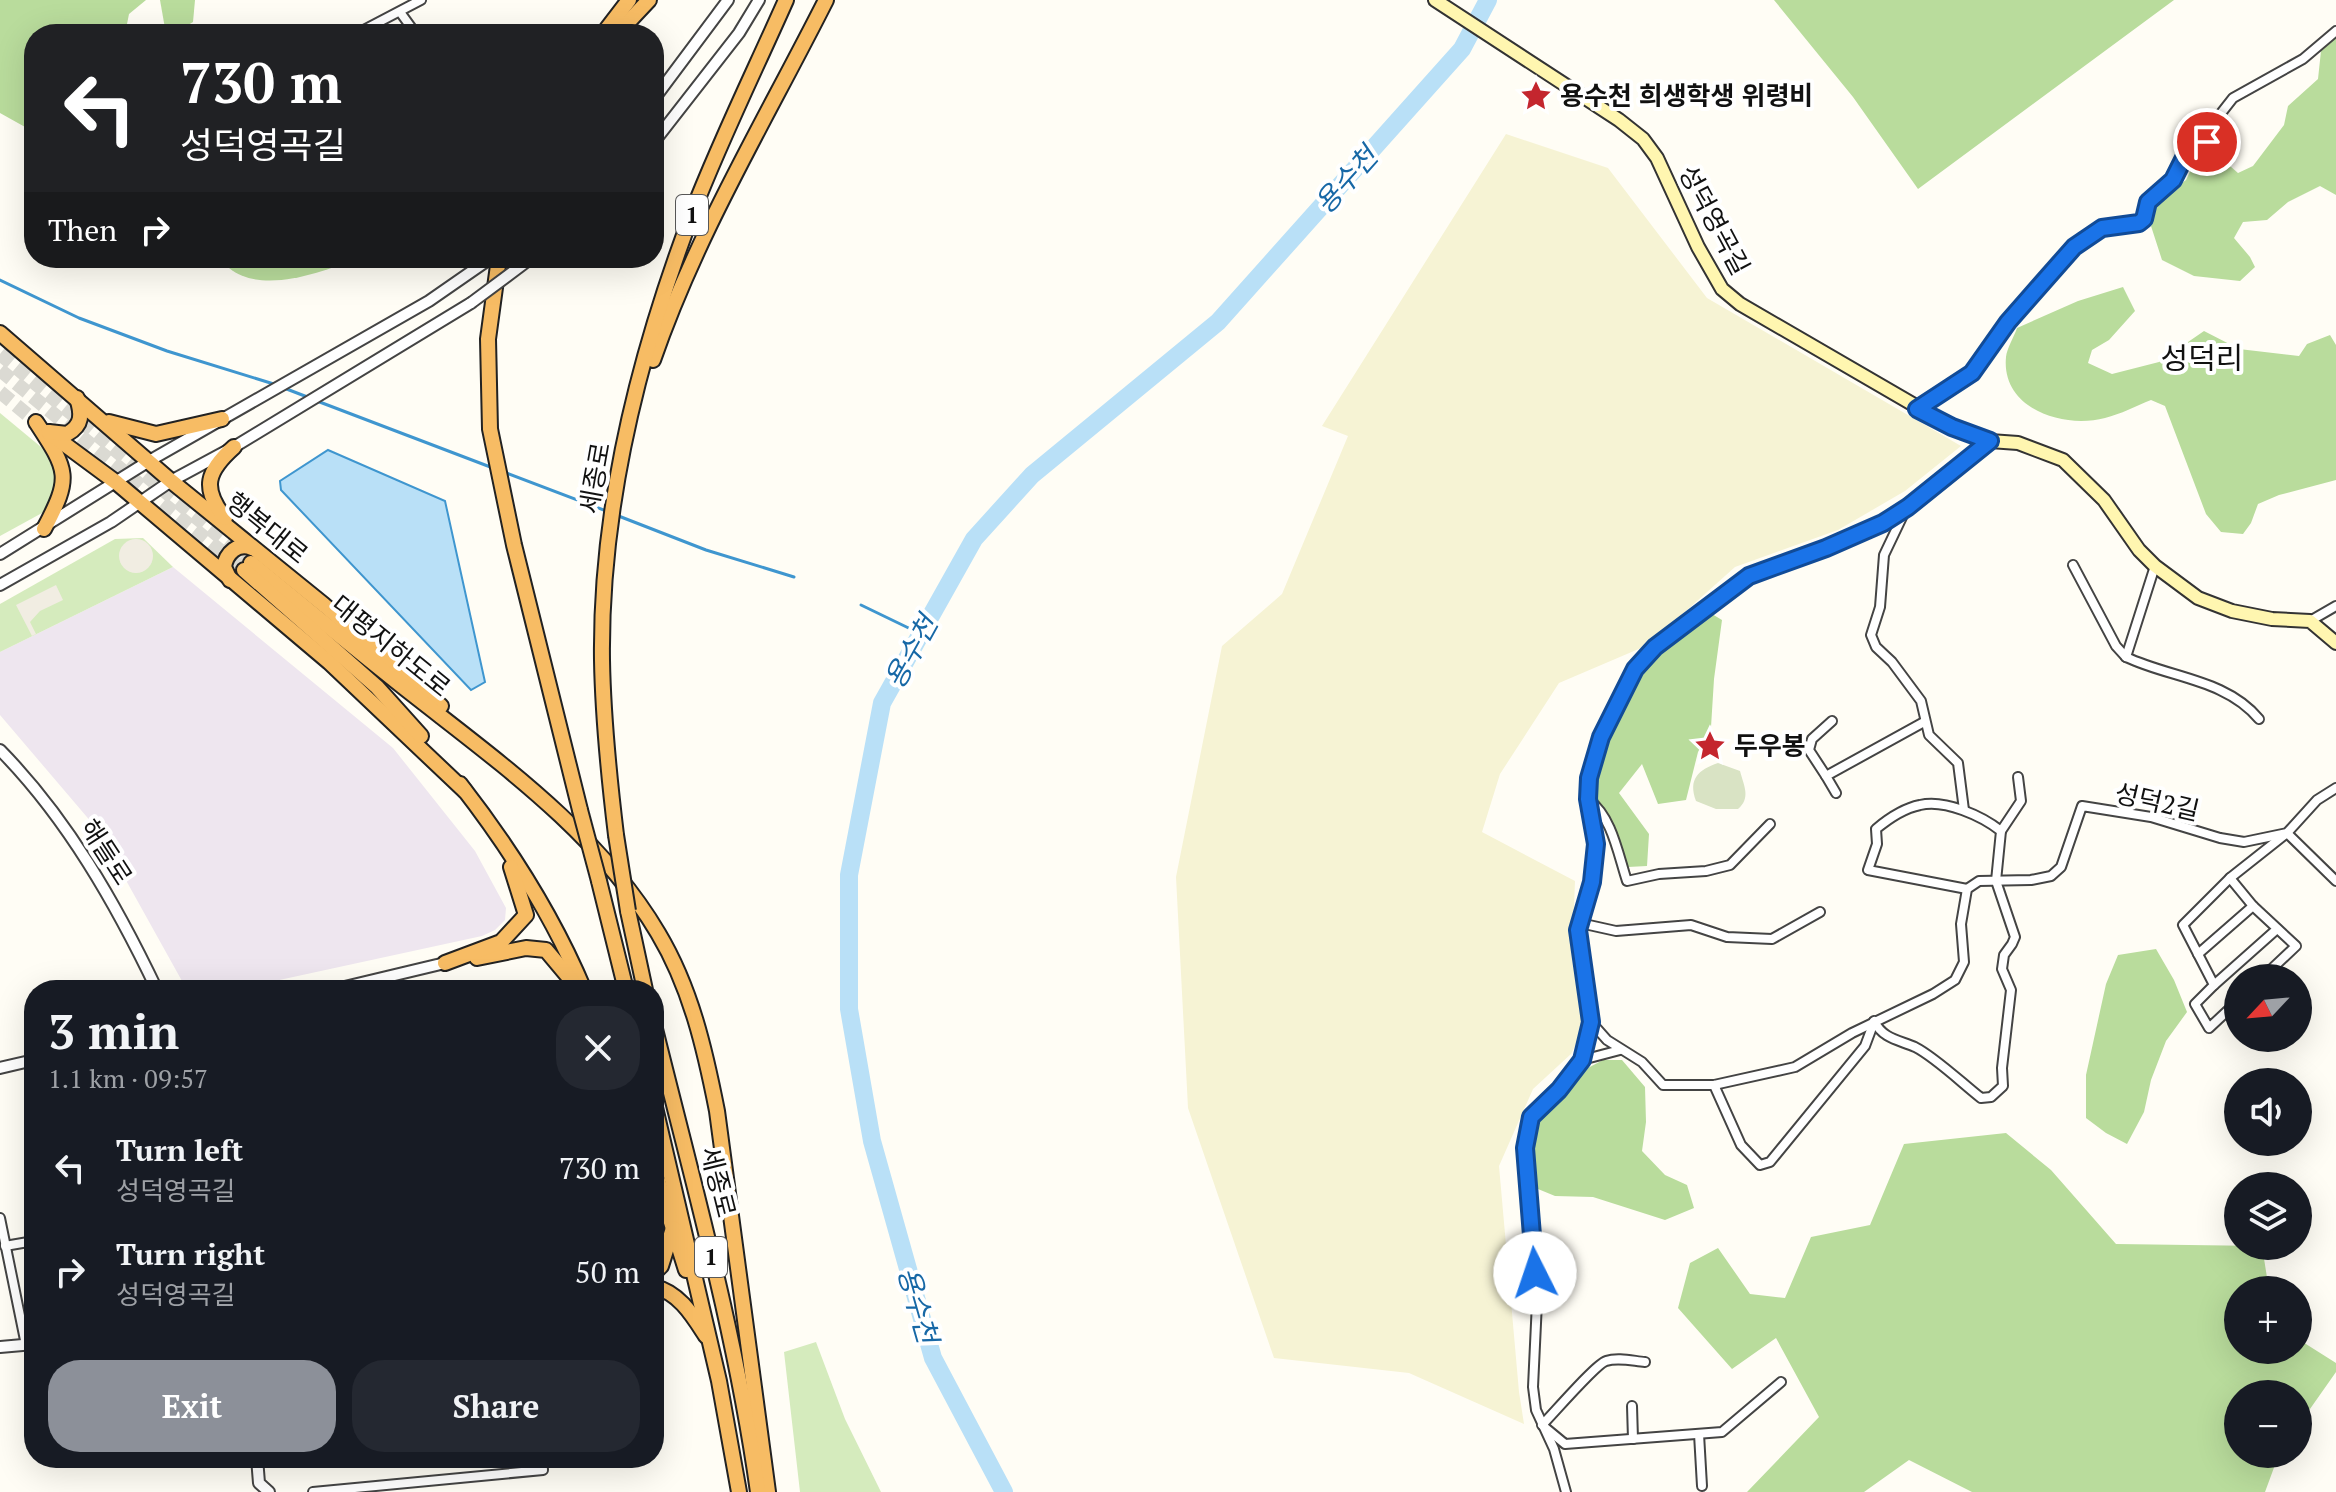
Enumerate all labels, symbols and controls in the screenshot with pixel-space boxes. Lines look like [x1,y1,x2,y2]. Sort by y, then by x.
text: 730 m [180,45,342,119]
icon: left [48,56,152,160]
place label: 용수천 희생학생 위령비 [1560,78,1813,112]
place icon: 용수천 희생학생 위령비 [1519,79,1553,113]
pin [2173,108,2241,176]
icon: arrive [2185,120,2229,164]
text: 성덕영곡길 [180,121,346,168]
water label: 용수천 [1306,136,1387,221]
street label: 성덕영곡길 [1672,159,1758,280]
road number: 1 [676,195,708,235]
icon: right [133,208,177,252]
text: Then [48,210,117,250]
district label: 성덕리 [2161,338,2243,378]
street label: 세종로 [571,440,617,516]
street label: 행복대로 [220,484,316,571]
street label: 대평지하도로 [325,587,458,704]
water label: 용수천 [876,606,947,695]
place label: 두우봉 [1734,728,1806,762]
place icon: 두우봉 [1693,729,1727,763]
street label: 성덕2길 [2112,775,2203,827]
street label: 해들로 [73,812,141,891]
north arrow [2224,964,2312,1052]
map controls [2224,964,2312,1468]
text: 3 min [48,999,179,1063]
button: close [556,1006,640,1090]
text: 1.1 km · 09:57 [48,1061,208,1095]
button: sound [2224,1068,2312,1156]
text: Turn left [116,1130,243,1170]
street label: 세종로 [694,1143,744,1221]
icon: left [48,1146,92,1190]
text: 730 m [559,1148,640,1188]
button: layers [2224,1172,2312,1260]
text: 성덕영곡길 [116,1173,236,1207]
position arrow [1493,1231,1577,1315]
text: Turn right [116,1234,265,1274]
road number: 1 [695,1237,727,1277]
icon: right [48,1250,92,1294]
text: 50 m [575,1252,640,1292]
water label: 용수천 [890,1263,948,1350]
button: + [2224,1276,2312,1364]
text: 성덕영곡길 [116,1277,236,1311]
button: Exit [48,1360,336,1452]
button: Share [352,1360,640,1452]
button: − [2224,1380,2312,1468]

